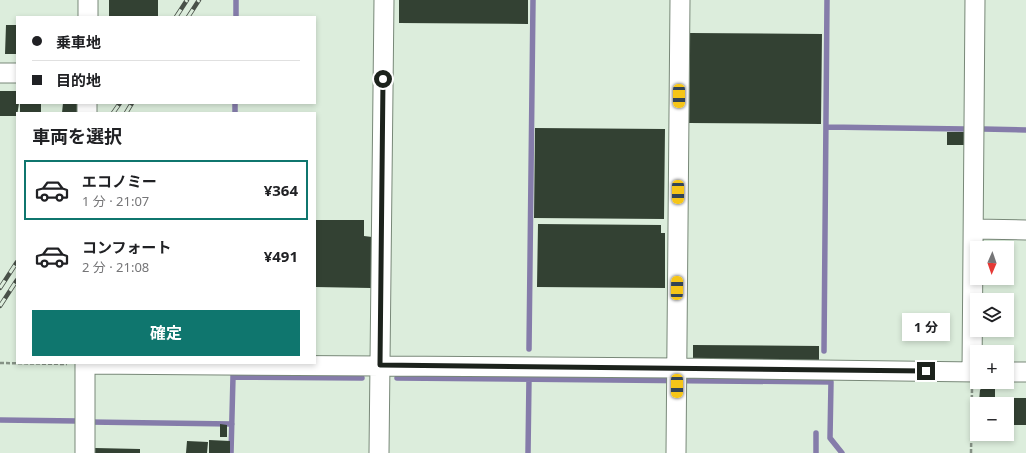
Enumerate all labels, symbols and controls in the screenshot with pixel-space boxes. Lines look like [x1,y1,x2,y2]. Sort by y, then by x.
text: 乗車地 [56,32,101,52]
text: 目的地 [56,70,101,90]
route start [374,70,392,88]
car [673,84,685,108]
text: 車両を選択 [32,124,122,148]
text: エコノミー [82,171,157,191]
icon: car [34,172,70,208]
text: ¥364 [264,180,298,200]
car [672,180,684,204]
text: 1 分 · 21:07 [82,192,149,210]
text: コンフォート [82,237,172,257]
icon: car [34,238,70,274]
north arrow [970,241,1014,285]
map controls [970,241,1014,441]
text: ¥491 [264,246,298,266]
text: 2 分 · 21:08 [82,258,149,276]
car [671,276,683,300]
button: layers [970,293,1014,337]
button: 確定 [32,310,300,356]
callout: 1 分 [902,313,950,341]
text: 1 分 [914,318,938,336]
button: + [970,345,1014,389]
route end [917,362,935,380]
car [671,374,683,398]
button: − [970,397,1014,441]

